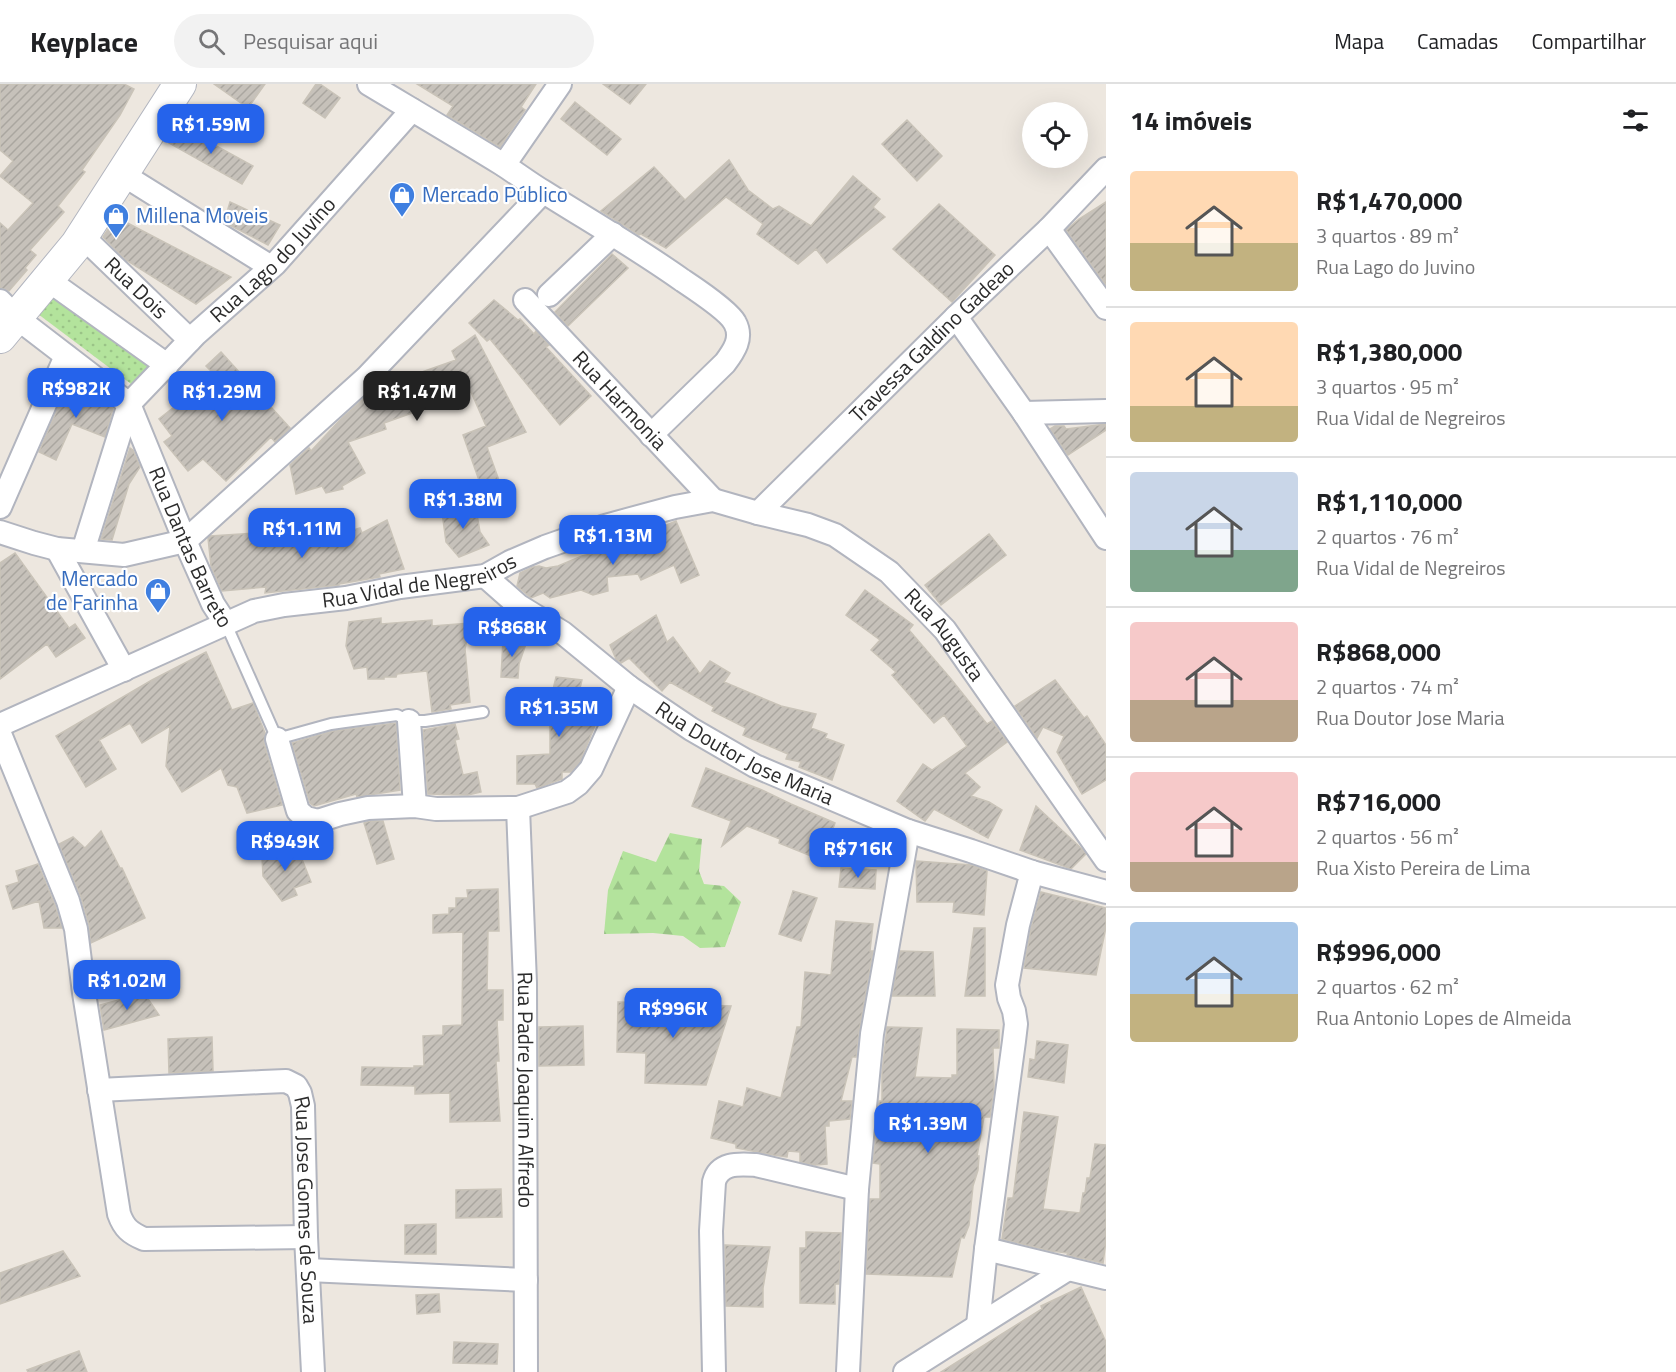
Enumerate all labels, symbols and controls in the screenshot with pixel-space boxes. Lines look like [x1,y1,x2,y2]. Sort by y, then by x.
search box [174,14,594,68]
text: Keyplace [30,20,138,63]
text: Pesquisar aqui [243,24,378,58]
icon: search [195,25,228,58]
text: Mapa [1334,25,1384,57]
text: Camadas [1417,25,1498,57]
text: Compartilhar [1531,25,1646,57]
text: 14 imóveis [1130,101,1252,140]
map controls [1022,102,1088,168]
button: locate [1022,102,1088,168]
pin: R$1.59M [156,104,266,155]
icon: filters [1619,104,1652,137]
text: R$1.59M [171,108,251,139]
place label: Mercado Público [422,178,568,210]
shop icon: Mercado Público [387,180,417,218]
text: R$1,470,000 [1316,181,1462,220]
street label: Rua Lago do Juvino [202,189,343,330]
icon: home [1178,195,1250,267]
place label: Millena Moveis [136,199,268,231]
shop icon: Millena Moveis [101,201,131,239]
text: 3 quartos · 89 m² [1316,220,1459,251]
street label: Rua Dois [97,249,176,326]
text: Rua Lago do Juvino [1316,251,1475,282]
street label: Travessa Galdino Gadeao [841,253,1021,429]
text: R$1,380,000 [1316,332,1462,371]
street label: Rua Harmonia [565,343,675,457]
icon: home [1178,346,1250,418]
pin: R$982K [27,368,125,419]
pin: R$1.29M [167,371,277,422]
pin: R$1.47M [362,371,472,422]
text: 3 quartos · 95 m² [1316,371,1459,402]
text: R$982K [41,372,111,403]
text: R$1.29M [182,375,262,406]
text: R$1.47M [377,375,457,406]
text: Rua Vidal de Negreiros [1316,402,1506,433]
street label: Rua Dantas Barreto [141,461,241,634]
pin: R$1.38M [408,479,518,530]
text: R$1,110,000 [1316,482,1462,521]
text: R$1.38M [423,483,503,514]
icon: home [1178,496,1250,568]
pin: R$1.11M [247,508,357,559]
text: R$1.11M [262,512,342,543]
pin: R$1.13M [558,515,668,566]
text: R$1.13M [573,519,653,550]
text: 2 quartos · 76 m² [1316,521,1459,552]
street label: Rua Vidal de Negreiros [320,544,521,616]
text: Rua Vidal de Negreiros [1316,552,1506,583]
place label: Mercado de Farinha [46,562,138,618]
shop icon: Mercado de Farinha [143,576,173,614]
street label: Rua Augusta [897,580,993,688]
pin: R$868K [463,607,561,658]
text: R$868K [477,611,547,642]
text: R$868,000 [1316,632,1441,671]
icon: home [1178,646,1250,718]
text: 2 quartos · 74 m² [1316,671,1459,702]
pin: R$1.35M [504,687,614,738]
text: R$1.35M [519,691,599,722]
street label: Rua Doutor Jose Maria [649,692,839,813]
text: Rua Doutor Jose Maria [1316,702,1504,733]
text: R$716,000 [1316,782,1441,821]
icon: home [1178,796,1250,868]
pin: R$949K [236,821,334,872]
text: 2 quartos · 56 m² [1316,821,1459,852]
text: R$949K [250,825,320,856]
pin: R$716K [809,828,907,879]
text: R$716K [823,832,893,863]
text: Rua Xisto Pereira de Lima [1316,852,1530,883]
text: R$996,000 [1316,932,1441,971]
icon: home [1178,946,1250,1018]
pin: R$1.02M [72,960,182,1011]
text: R$1.02M [87,964,167,995]
street label: Rua Padre Joaquim Alfredo [510,971,543,1208]
text: 2 quartos · 62 m² [1316,971,1459,1002]
pin: R$996K [624,988,722,1039]
text: R$996K [638,992,708,1023]
text: Rua Antonio Lopes de Almeida [1316,1002,1571,1033]
street label: Rua Jose Gomes de Souza [286,1093,328,1325]
pin: R$1.39M [873,1103,983,1154]
text: R$1.39M [888,1107,968,1138]

